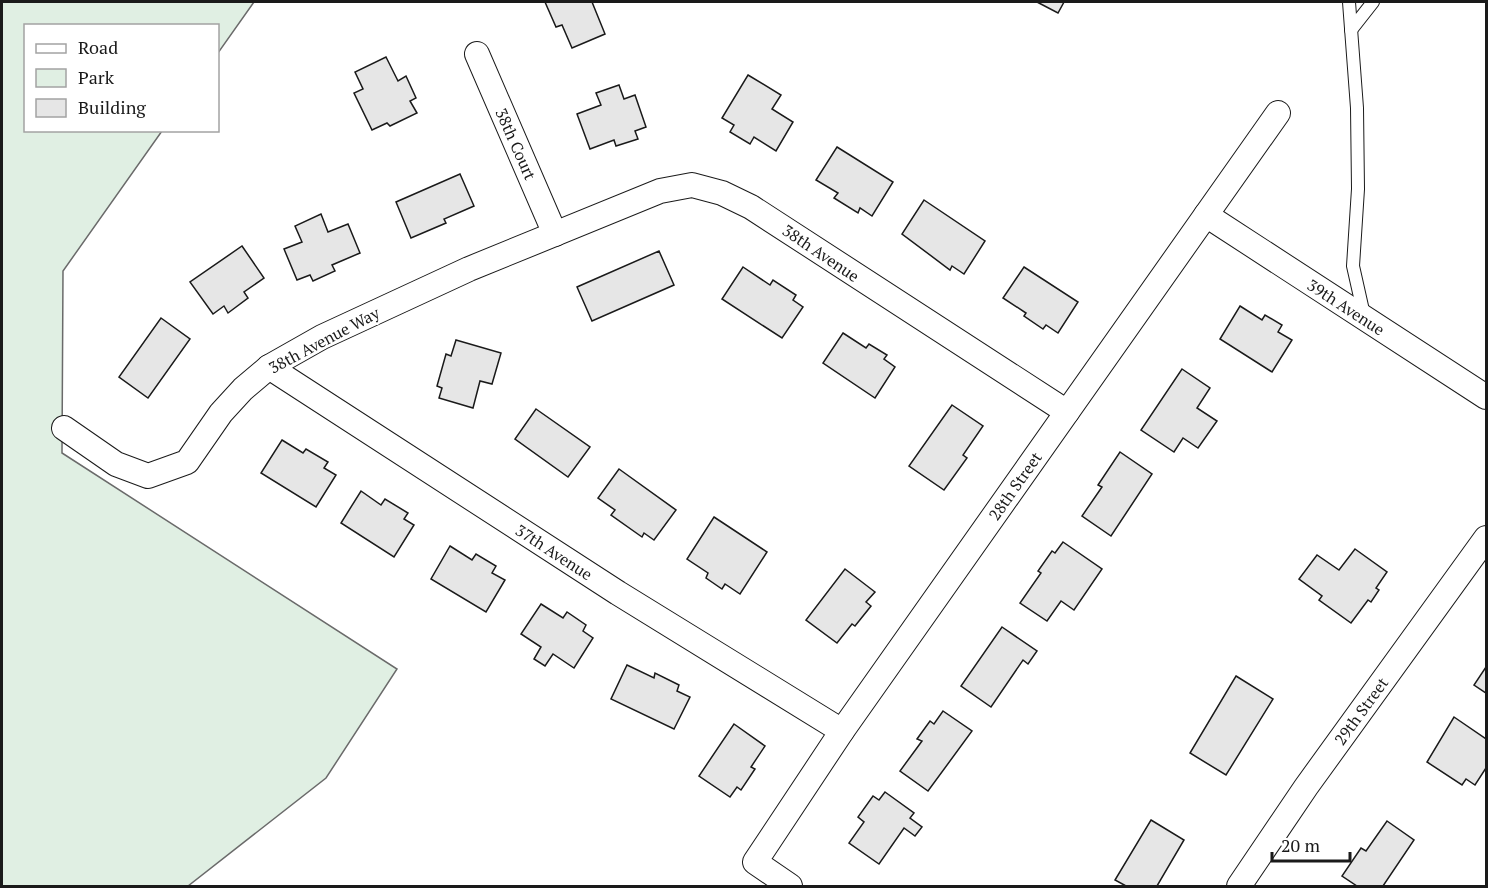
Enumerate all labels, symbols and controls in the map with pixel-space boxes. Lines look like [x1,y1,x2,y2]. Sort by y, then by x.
legend [24,24,219,132]
text: Road [78,35,118,59]
text: Park [78,65,115,89]
text: Building [78,95,146,119]
street label: 38th Court [490,105,542,183]
street label: 38th Avenue [778,219,864,287]
street label: 39th Avenue [1303,274,1389,340]
street label: 38th Avenue Way [265,301,384,378]
street label: 28th Street [983,447,1047,525]
street label: 37th Avenue [511,519,597,585]
street label: 29th Street [1329,673,1393,749]
scale bar [1272,825,1350,863]
text: 20 m [1281,833,1321,857]

